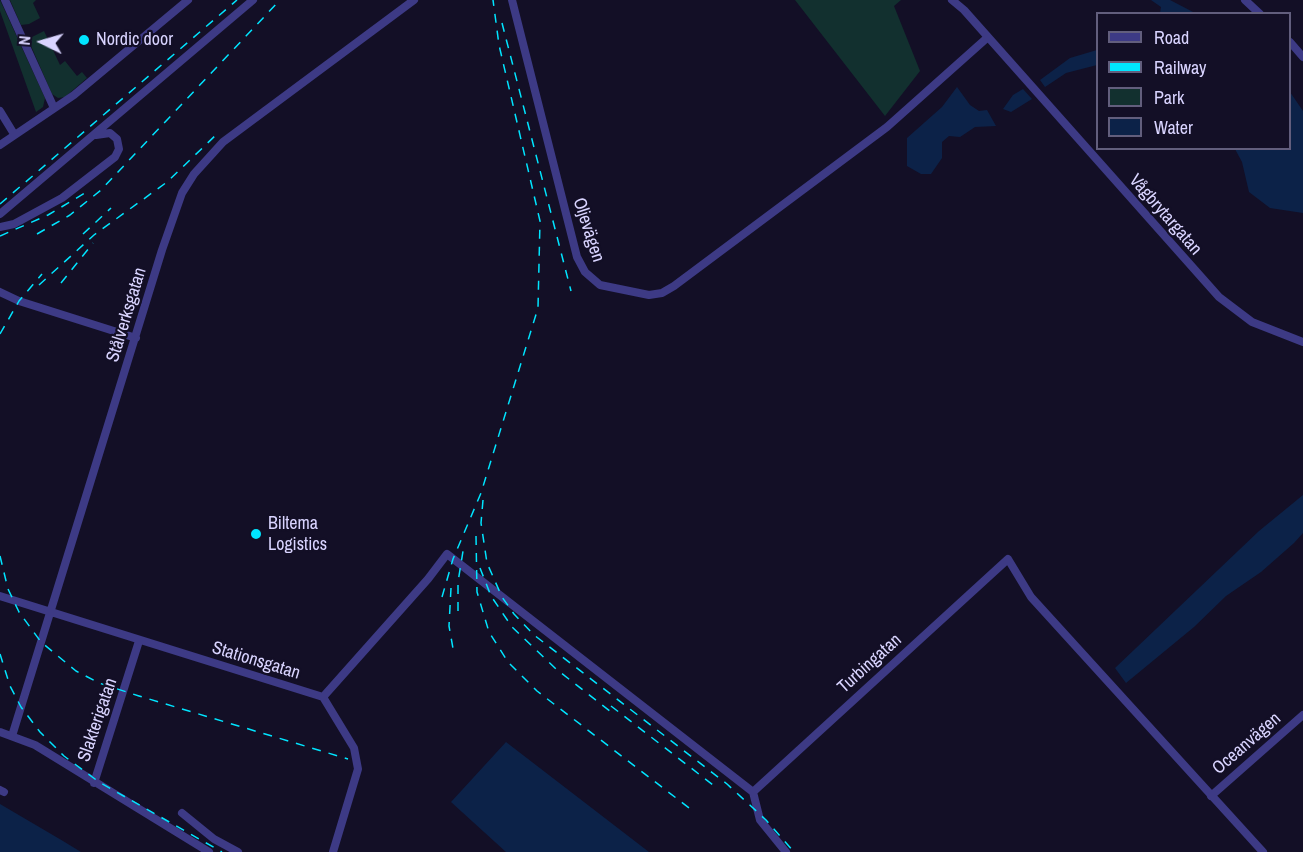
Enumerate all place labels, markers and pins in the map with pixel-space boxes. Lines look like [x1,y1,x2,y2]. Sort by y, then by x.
place label: Nordic door [96,29,173,51]
marker: Nordic door [77,33,91,47]
place label: Biltema Logistics [268,513,327,556]
marker: Biltema Logistics [249,527,263,541]

